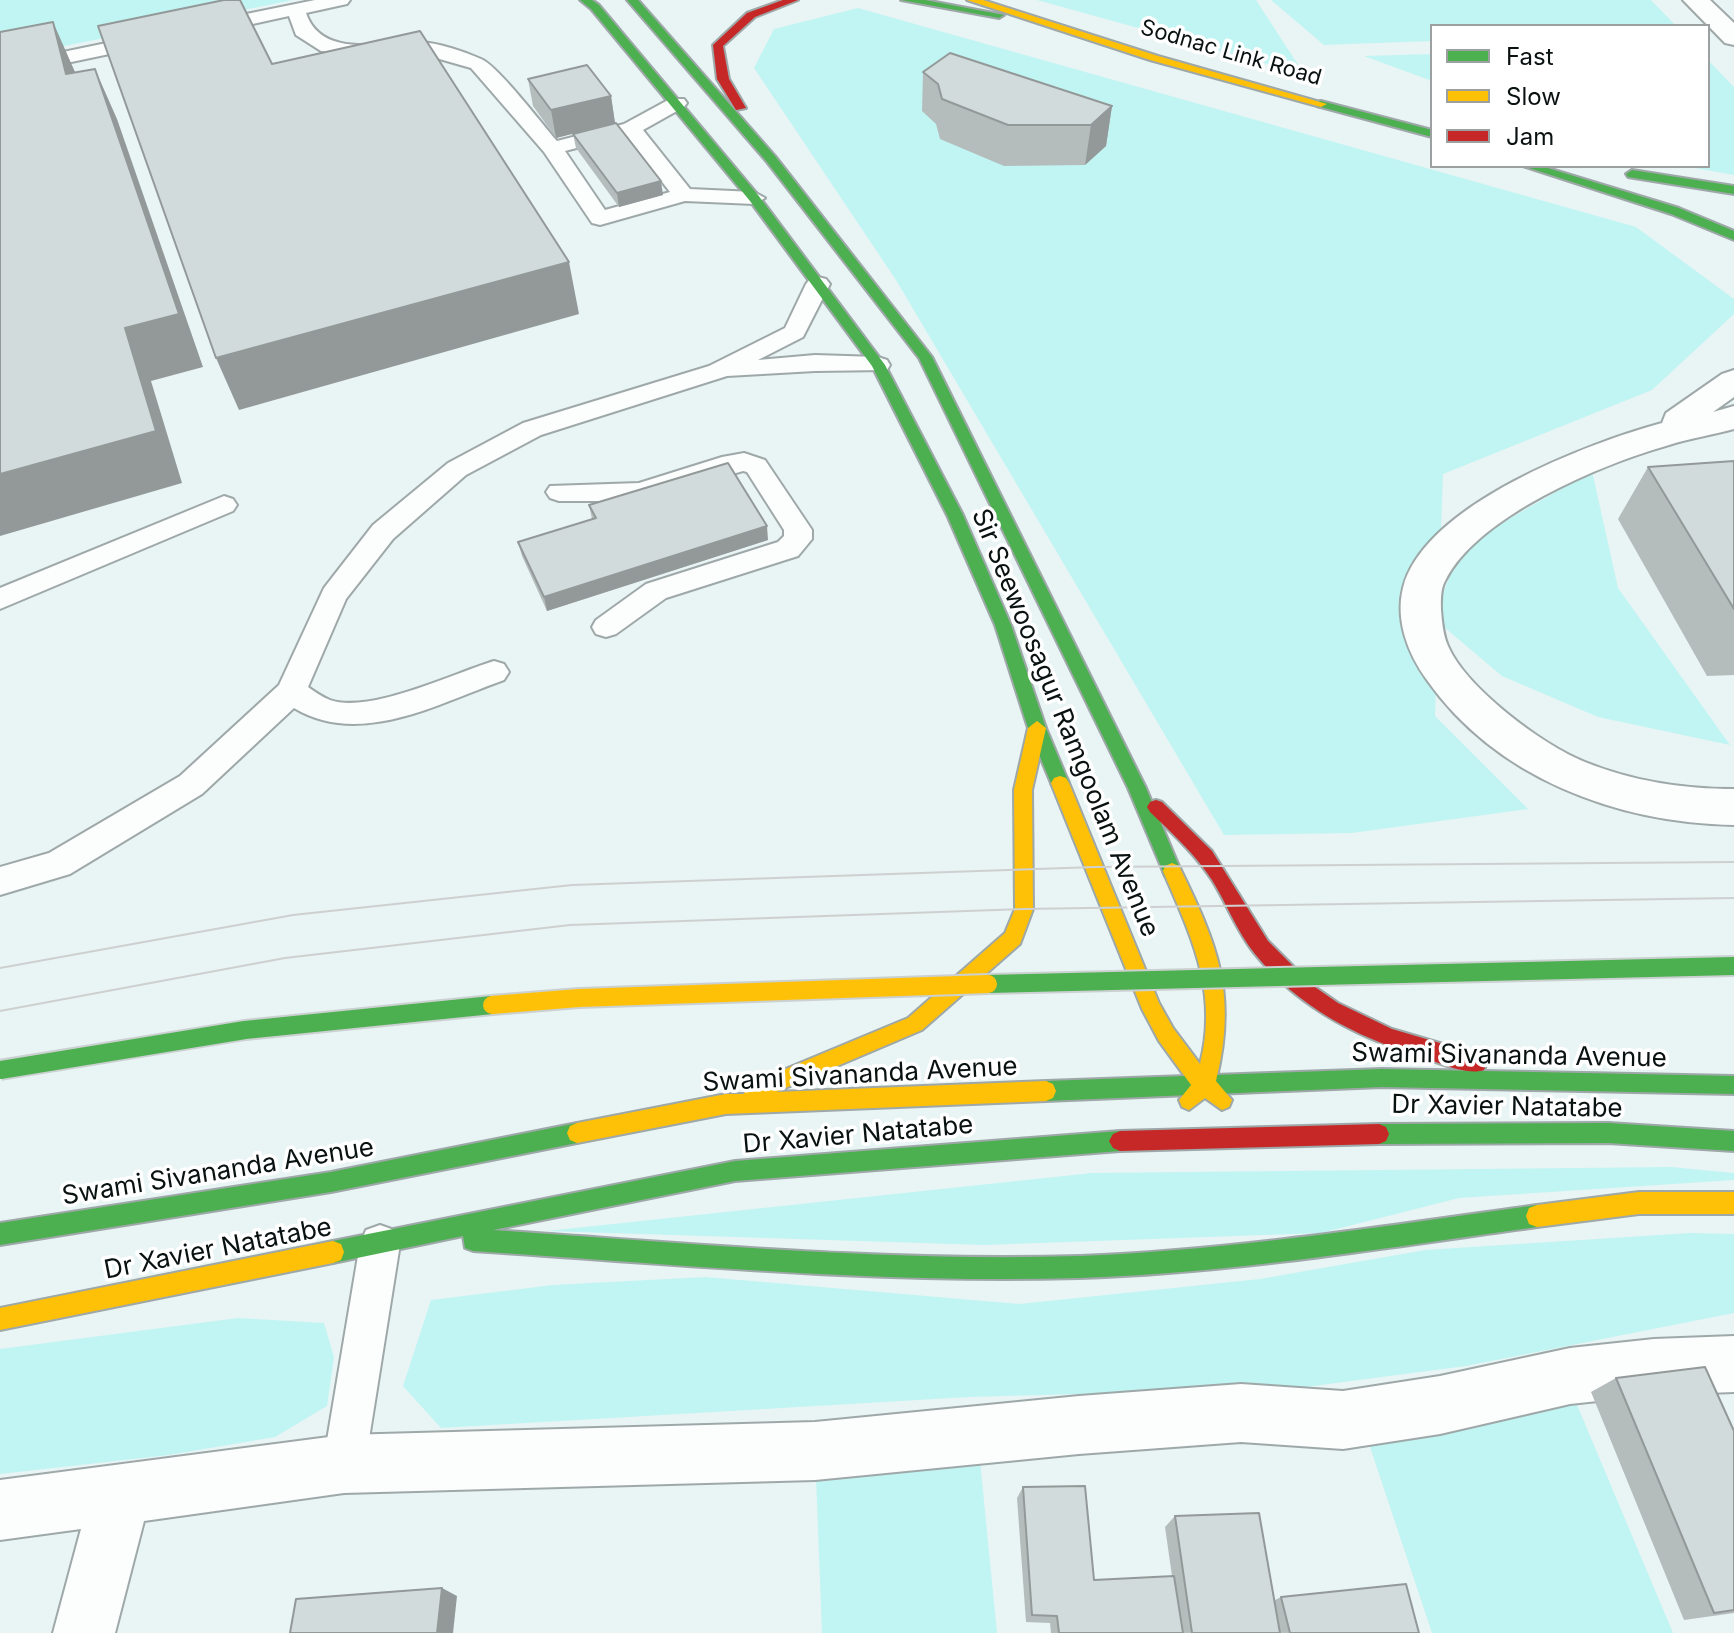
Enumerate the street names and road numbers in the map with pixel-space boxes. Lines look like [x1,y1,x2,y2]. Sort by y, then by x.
street label: Sodnac Link Road [1137,15,1325,91]
street label: Sir Seewoosagur Ramgoolam Avenue [965,504,1165,942]
street label: Swami Sivananda Avenue [1351,1038,1667,1074]
street label: Swami Sivananda Avenue [702,1051,1018,1099]
street label: Dr Xavier Natatabe [1391,1089,1623,1125]
street label: Dr Xavier Natatabe [741,1109,975,1161]
street label: Swami Sivananda Avenue [60,1132,376,1212]
street label: Dr Xavier Natatabe [102,1212,334,1286]

